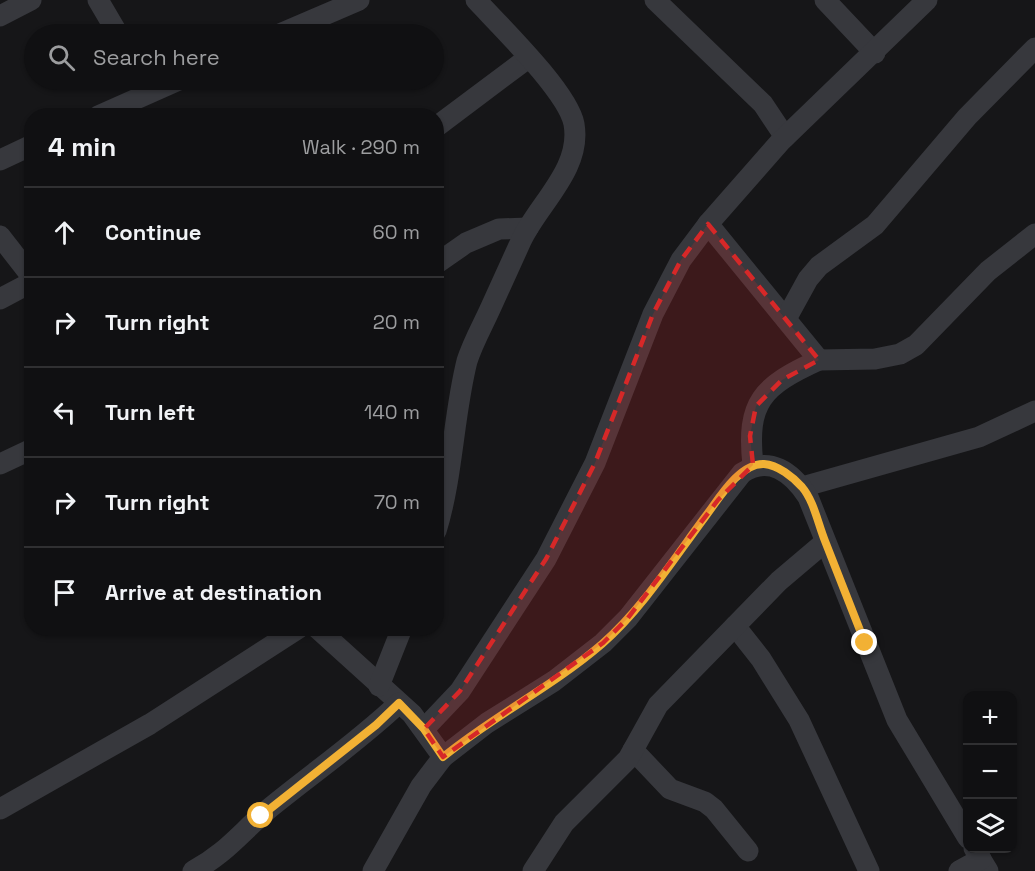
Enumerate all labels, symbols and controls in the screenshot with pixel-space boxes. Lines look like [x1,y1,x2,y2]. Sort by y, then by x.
search box [24,24,444,90]
icon: search [45,41,78,74]
text: Search here [93,43,220,71]
text: 4 min [48,130,116,164]
text: Walk · 290 m [302,134,420,160]
icon: ahead [48,216,81,249]
text: Continue [105,218,201,246]
text: 60 m [373,219,420,245]
icon: right [48,306,81,339]
text: Turn right [105,308,210,336]
text: 20 m [373,309,420,335]
icon: left [48,396,81,429]
text: Turn left [105,398,195,426]
text: 140 m [364,399,420,425]
icon: right [48,486,81,519]
text: Turn right [105,488,210,516]
text: 70 m [374,489,420,515]
icon: arrive [48,576,81,609]
text: Arrive at destination [105,578,322,606]
route end [851,629,877,655]
map controls [963,691,1017,853]
button: + [963,691,1017,745]
button: − [963,745,1017,799]
button: layers [963,799,1017,853]
route start [247,802,273,828]

